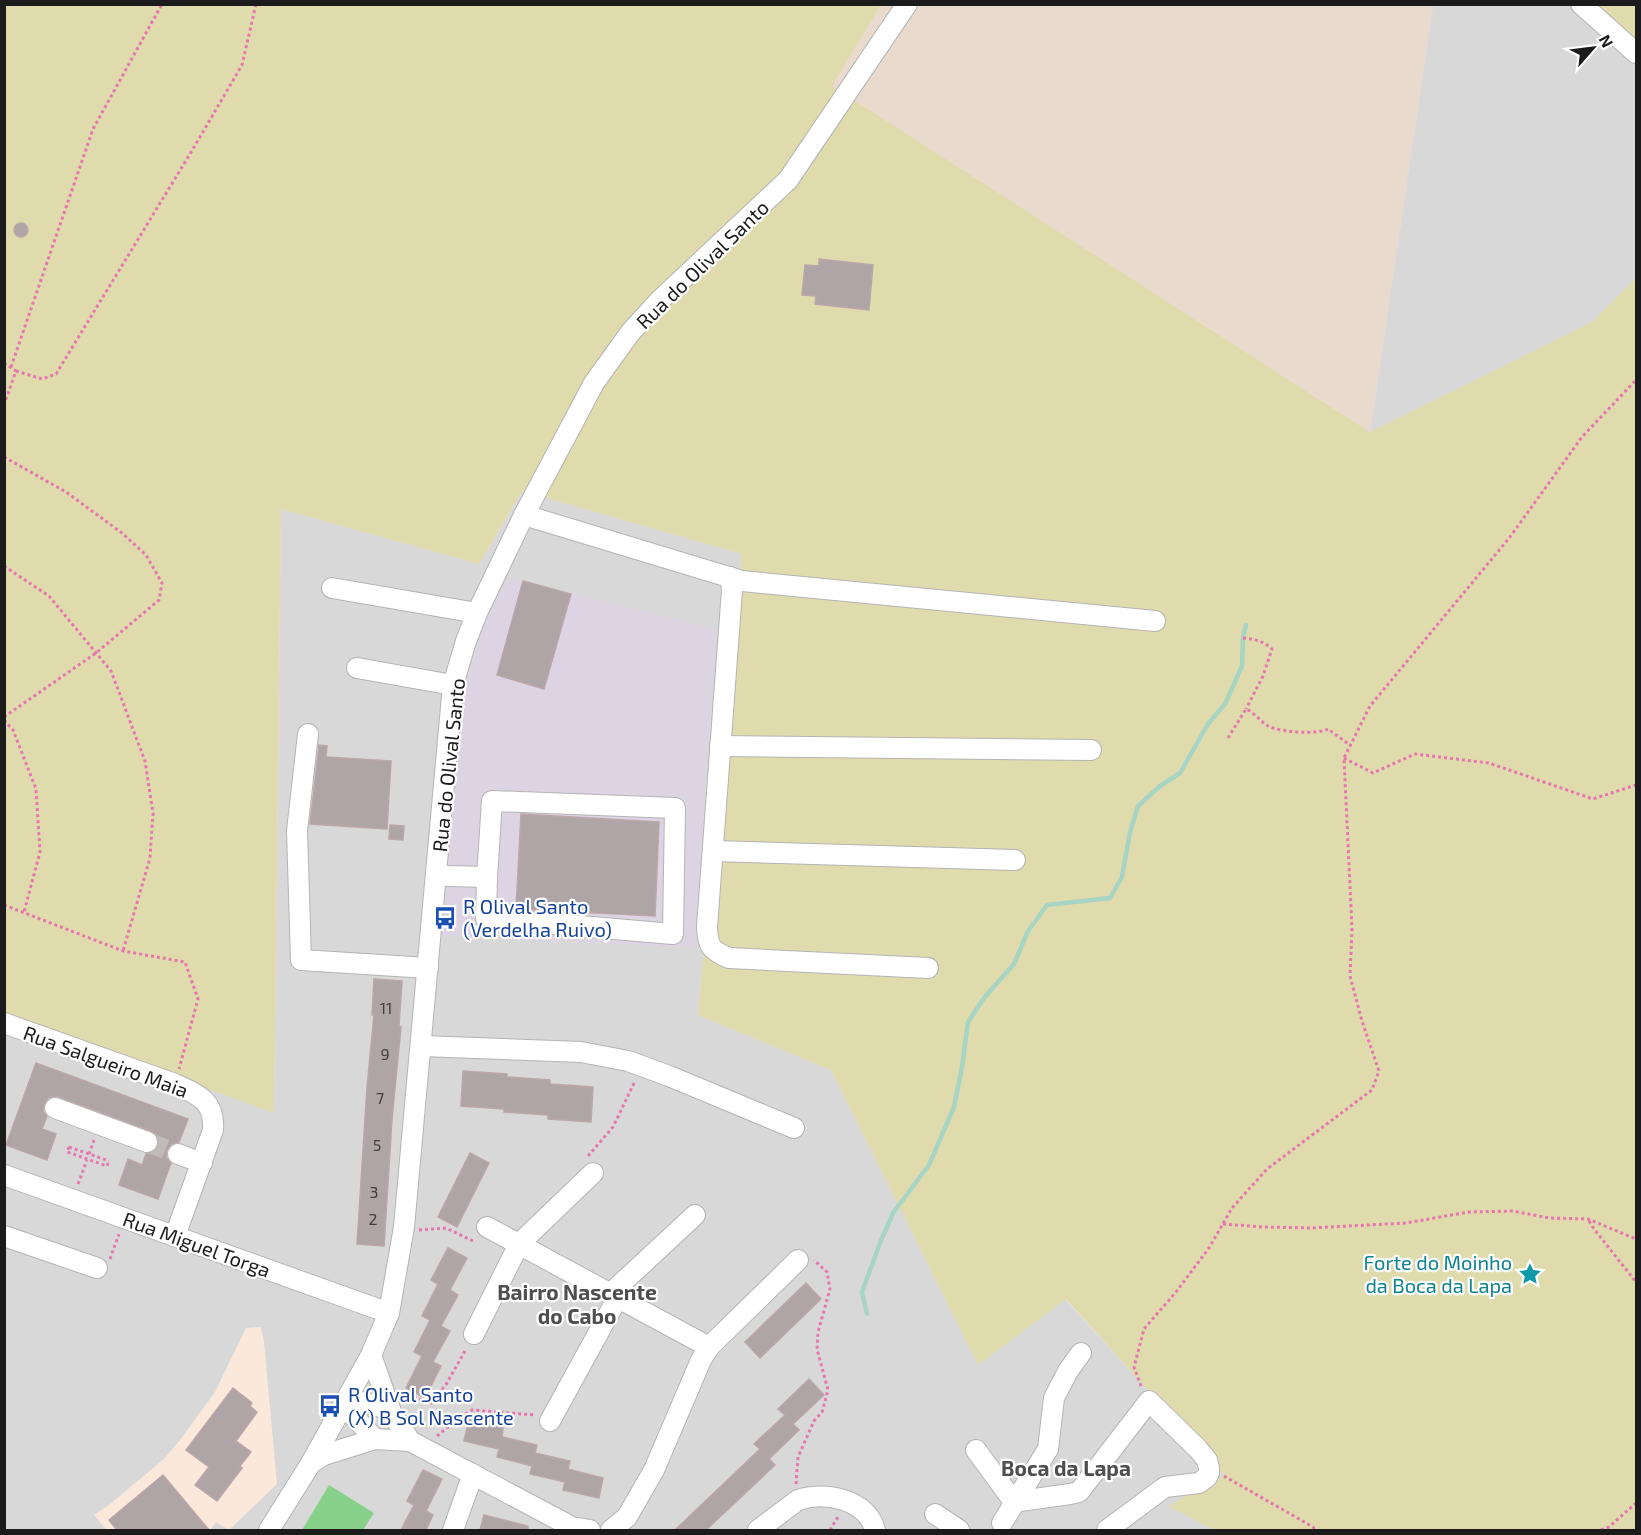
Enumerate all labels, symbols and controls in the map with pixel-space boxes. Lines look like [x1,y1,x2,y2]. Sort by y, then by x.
north arrow [1563,18,1623,78]
text: N [1596,31,1618,50]
street label: Rua do Olival Santo [631,195,773,333]
street label: Rua do Olival Santo [427,677,469,853]
place label: R Olival Santo (Verdelha Ruivo) [463,894,612,941]
bus stop icon: R Olival Santo (Verdelha Ruivo) [432,905,458,931]
house number: 11 [380,998,392,1017]
street label: Rua Salgueiro Maia [20,1020,192,1102]
house number: 9 [380,1044,390,1063]
house number: 7 [376,1088,384,1107]
house number: 5 [373,1135,381,1154]
house number: 3 [370,1182,378,1201]
street label: Rua Miguel Torga [120,1206,274,1282]
house number: 2 [369,1209,378,1228]
place label: Forte do Moinho da Boca da Lapa [1364,1250,1512,1297]
place icon: Forte do Moinho da Boca da Lapa [1517,1261,1543,1287]
district label: Bairro Nascente do Cabo [497,1279,657,1328]
place label: R Olival Santo (X) B Sol Nascente [348,1382,514,1429]
bus stop icon: R Olival Santo (X) B Sol Nascente [317,1393,343,1419]
district label: Boca da Lapa [1001,1455,1131,1480]

